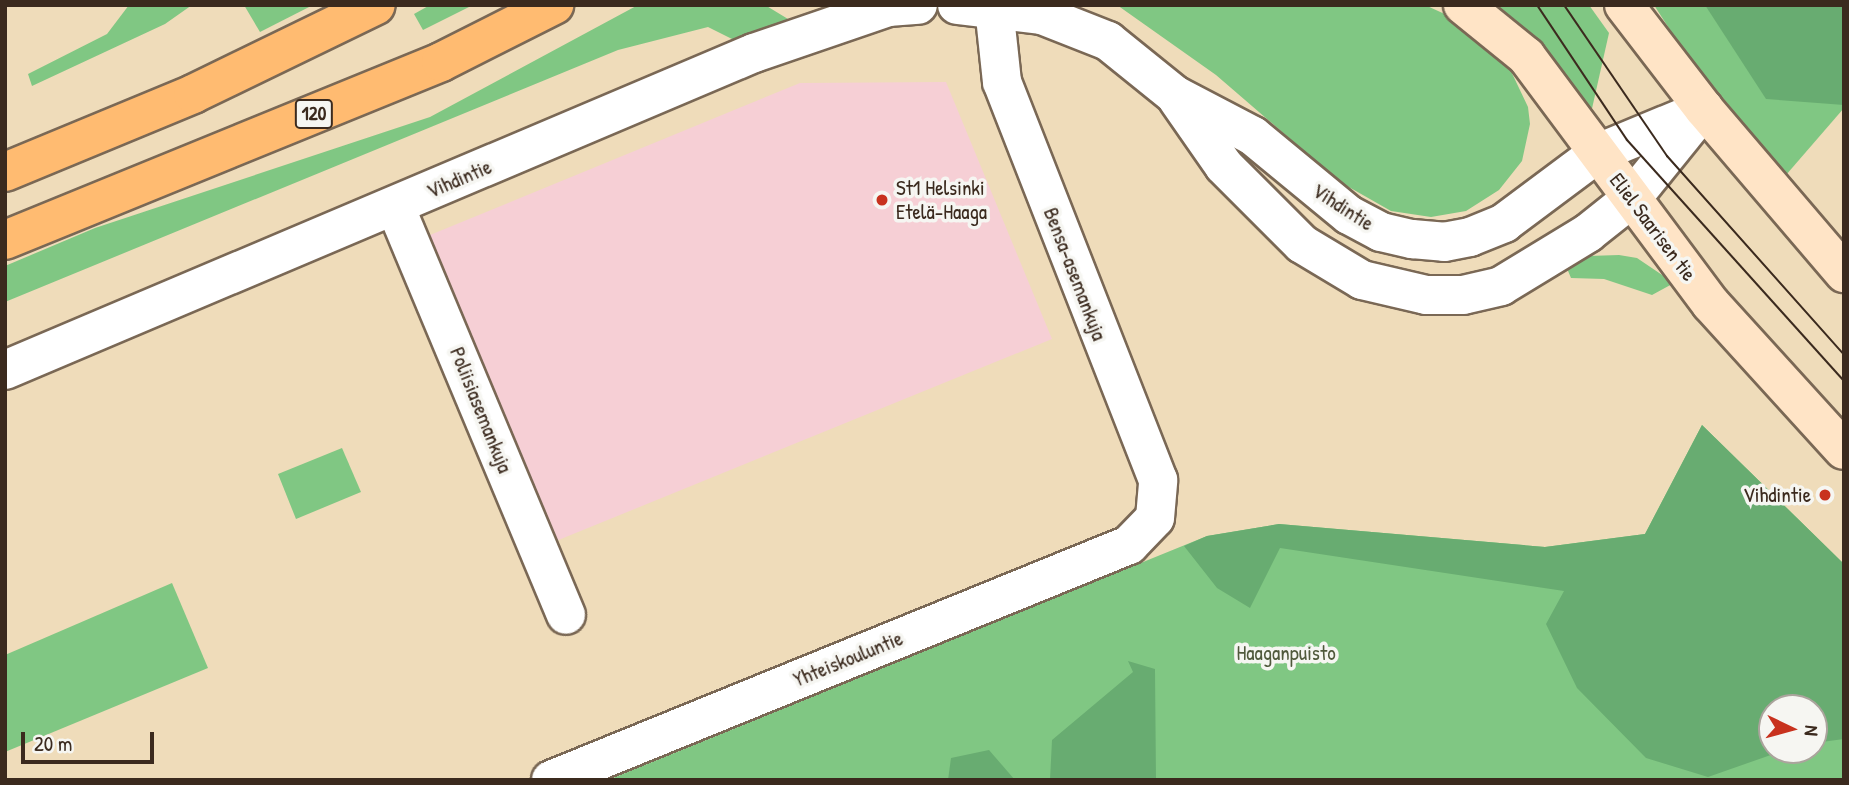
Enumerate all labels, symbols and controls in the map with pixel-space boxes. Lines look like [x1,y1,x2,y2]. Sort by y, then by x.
road number: 120 [295,98,333,130]
street label: Vihdintie [423,154,495,204]
street label: Eliel Saarisen tie [1604,168,1702,286]
place label: St1 Helsinki Etelä-Haaga [896,175,987,225]
street label: Vihdintie [1308,178,1378,236]
marker: St1 Helsinki Etelä-Haaga [874,192,890,208]
street label: Bensa-asemankuja [1038,204,1112,344]
street label: Poliisiasemankuja [444,343,518,477]
place label: Vihdintie [1743,482,1811,508]
marker: Vihdintie [1817,487,1833,503]
street label: Yhteiskouluntie [790,626,906,692]
park label: Haaganpuisto [1236,640,1336,666]
north arrow [1758,694,1828,764]
scale bar [24,718,158,762]
text: N [1799,724,1825,737]
text: 20 m [34,729,72,758]

